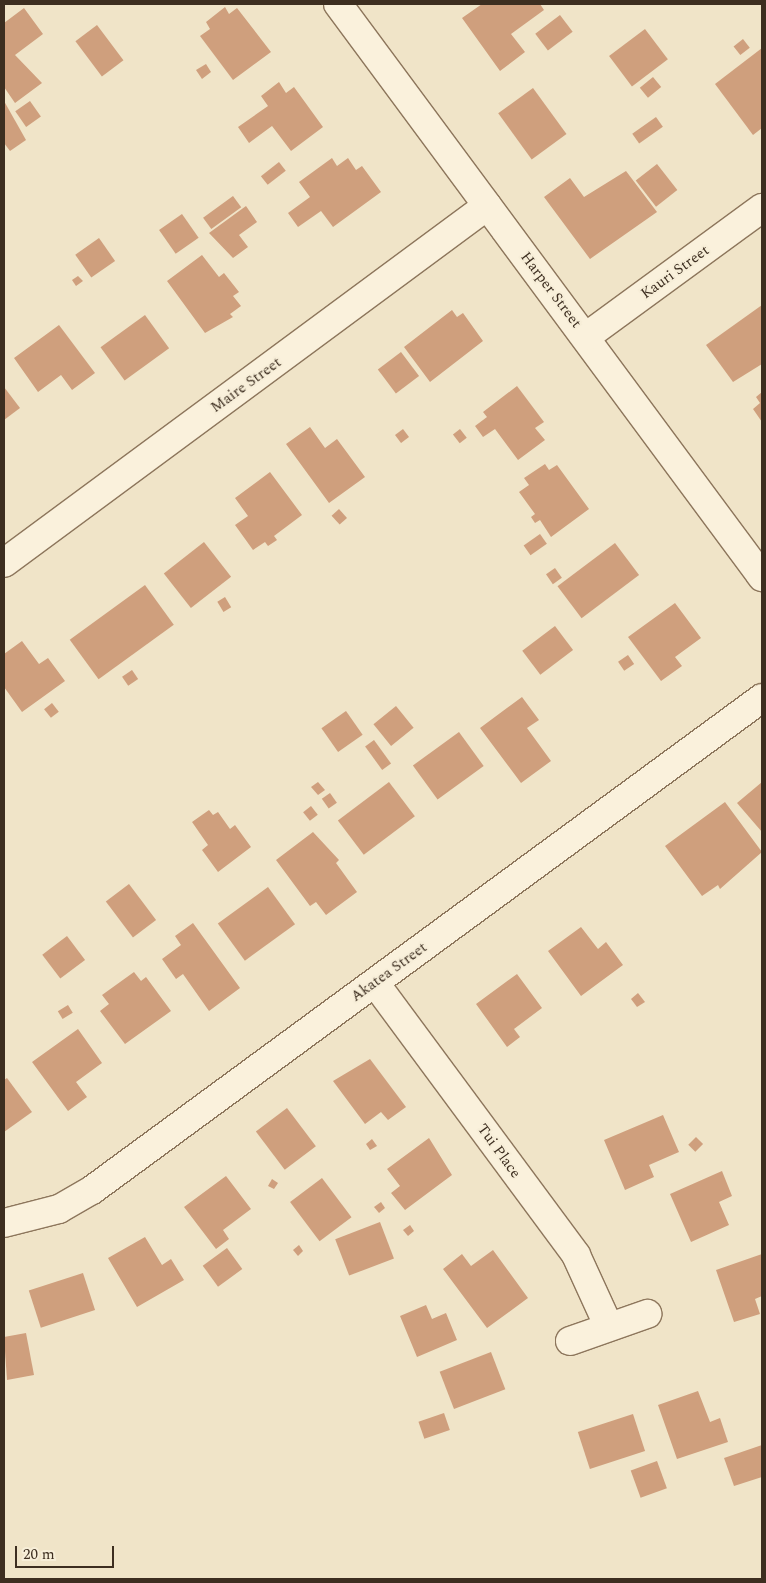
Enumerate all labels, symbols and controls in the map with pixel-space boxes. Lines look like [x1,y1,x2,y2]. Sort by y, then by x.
street label: Kauri Street [637,241,713,303]
street label: Harper Street [517,249,585,331]
street label: Maire Street [207,353,285,417]
street label: Akatea Street [347,938,431,1006]
street label: Tui Place [473,1120,525,1182]
scale bar [18,1536,116,1568]
text: 20 m [23,1543,55,1566]

